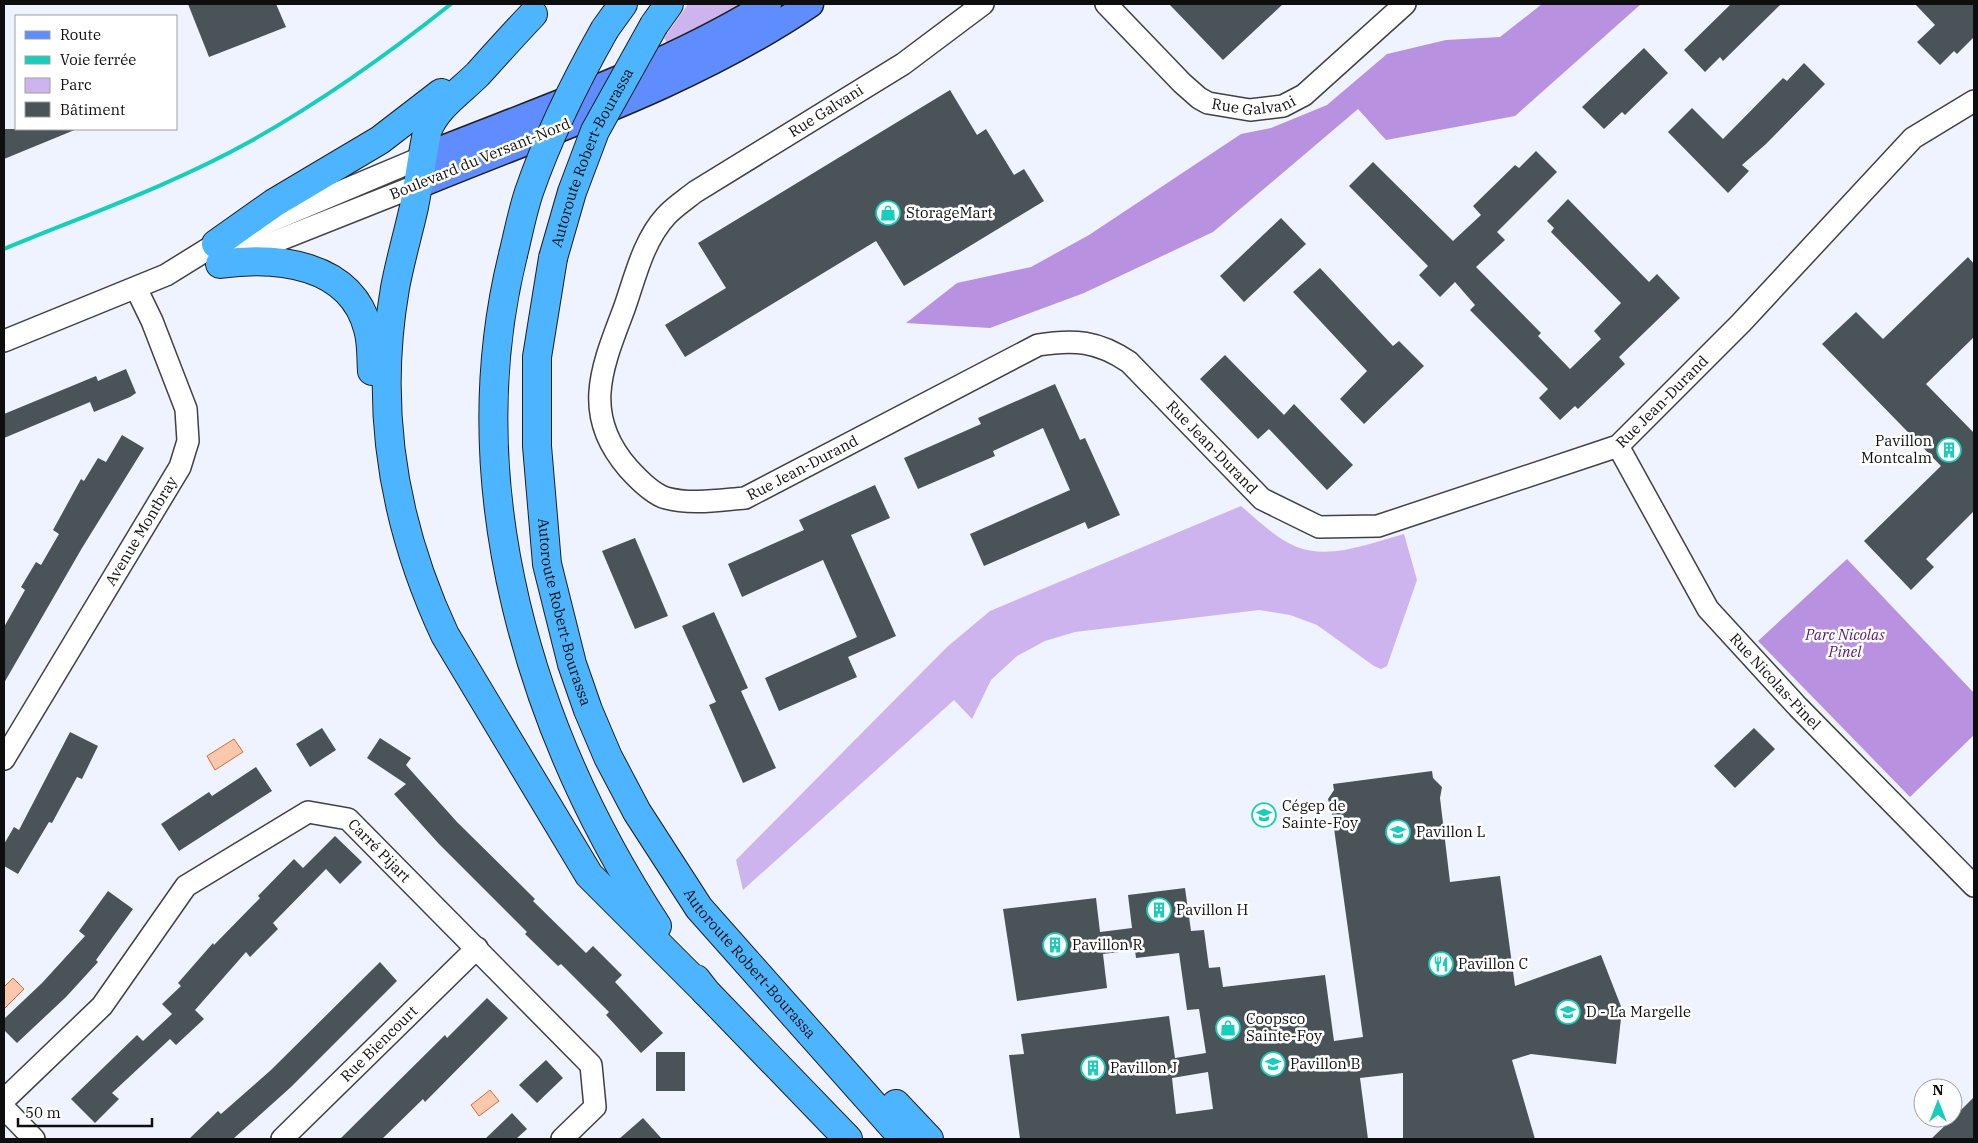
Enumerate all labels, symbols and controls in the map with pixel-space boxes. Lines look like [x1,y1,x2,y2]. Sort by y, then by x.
legend [15,15,178,130]
text: Route [60,25,101,44]
text: Voie ferrée [60,50,136,69]
street label: Autoroute Robert-Bourassa [547,64,637,249]
text: Parc [60,75,92,94]
street label: Rue Galvani [785,80,867,141]
street label: Rue Galvani [1210,91,1299,119]
text: Bâtiment [60,100,125,119]
street label: Boulevard du Versant-Nord [387,114,573,204]
shop icon: StorageMart [875,200,901,226]
place label: StorageMart [906,203,993,222]
street label: Rue Jean-Durand [1612,351,1712,452]
street label: Rue Jean-Durand [1163,396,1262,498]
street label: Rue Jean-Durand [743,431,861,504]
place label: Pavillon Montcalm [1861,431,1932,467]
building icon: Pavillon Montcalm [1936,437,1962,463]
street label: Avenue Montbray [101,473,181,589]
street label: Autoroute Robert-Bourassa [534,517,596,708]
park label: Parc Nicolas Pinel [1804,625,1885,661]
street label: Rue Nicolas-Pinel [1726,629,1825,734]
place label: Cégep de Sainte-Foy [1282,796,1358,832]
school or university icon: Cégep de Sainte-Foy [1251,802,1277,828]
street label: Carré Pijart [344,815,415,886]
school or university icon: Pavillon L [1385,819,1411,845]
place label: Pavillon L [1416,822,1485,841]
street label: Autoroute Robert-Bourassa [680,885,820,1042]
building icon: Pavillon H [1146,897,1172,923]
place label: Pavillon H [1176,900,1248,919]
building icon: Pavillon R [1042,932,1068,958]
place label: Pavillon R [1072,935,1143,954]
restaurant icon: Pavillon C [1428,951,1454,977]
place label: Pavillon C [1458,954,1528,973]
school or university icon: D - La Margelle [1555,999,1581,1025]
street label: Rue Biencourt [336,1001,421,1086]
place label: D - La Margelle [1586,1002,1691,1021]
place label: Coopsco Sainte-Foy [1246,1009,1322,1045]
shop icon: Coopsco Sainte-Foy [1215,1015,1241,1041]
school or university icon: Pavillon B [1260,1051,1286,1077]
place label: Pavillon B [1290,1054,1360,1073]
building icon: Pavillon J [1080,1055,1106,1081]
place label: Pavillon J [1110,1058,1177,1077]
north arrow [1913,1078,1963,1128]
text: N [1932,1081,1944,1099]
scale bar [18,1096,151,1128]
text: 50 m [25,1103,61,1122]

